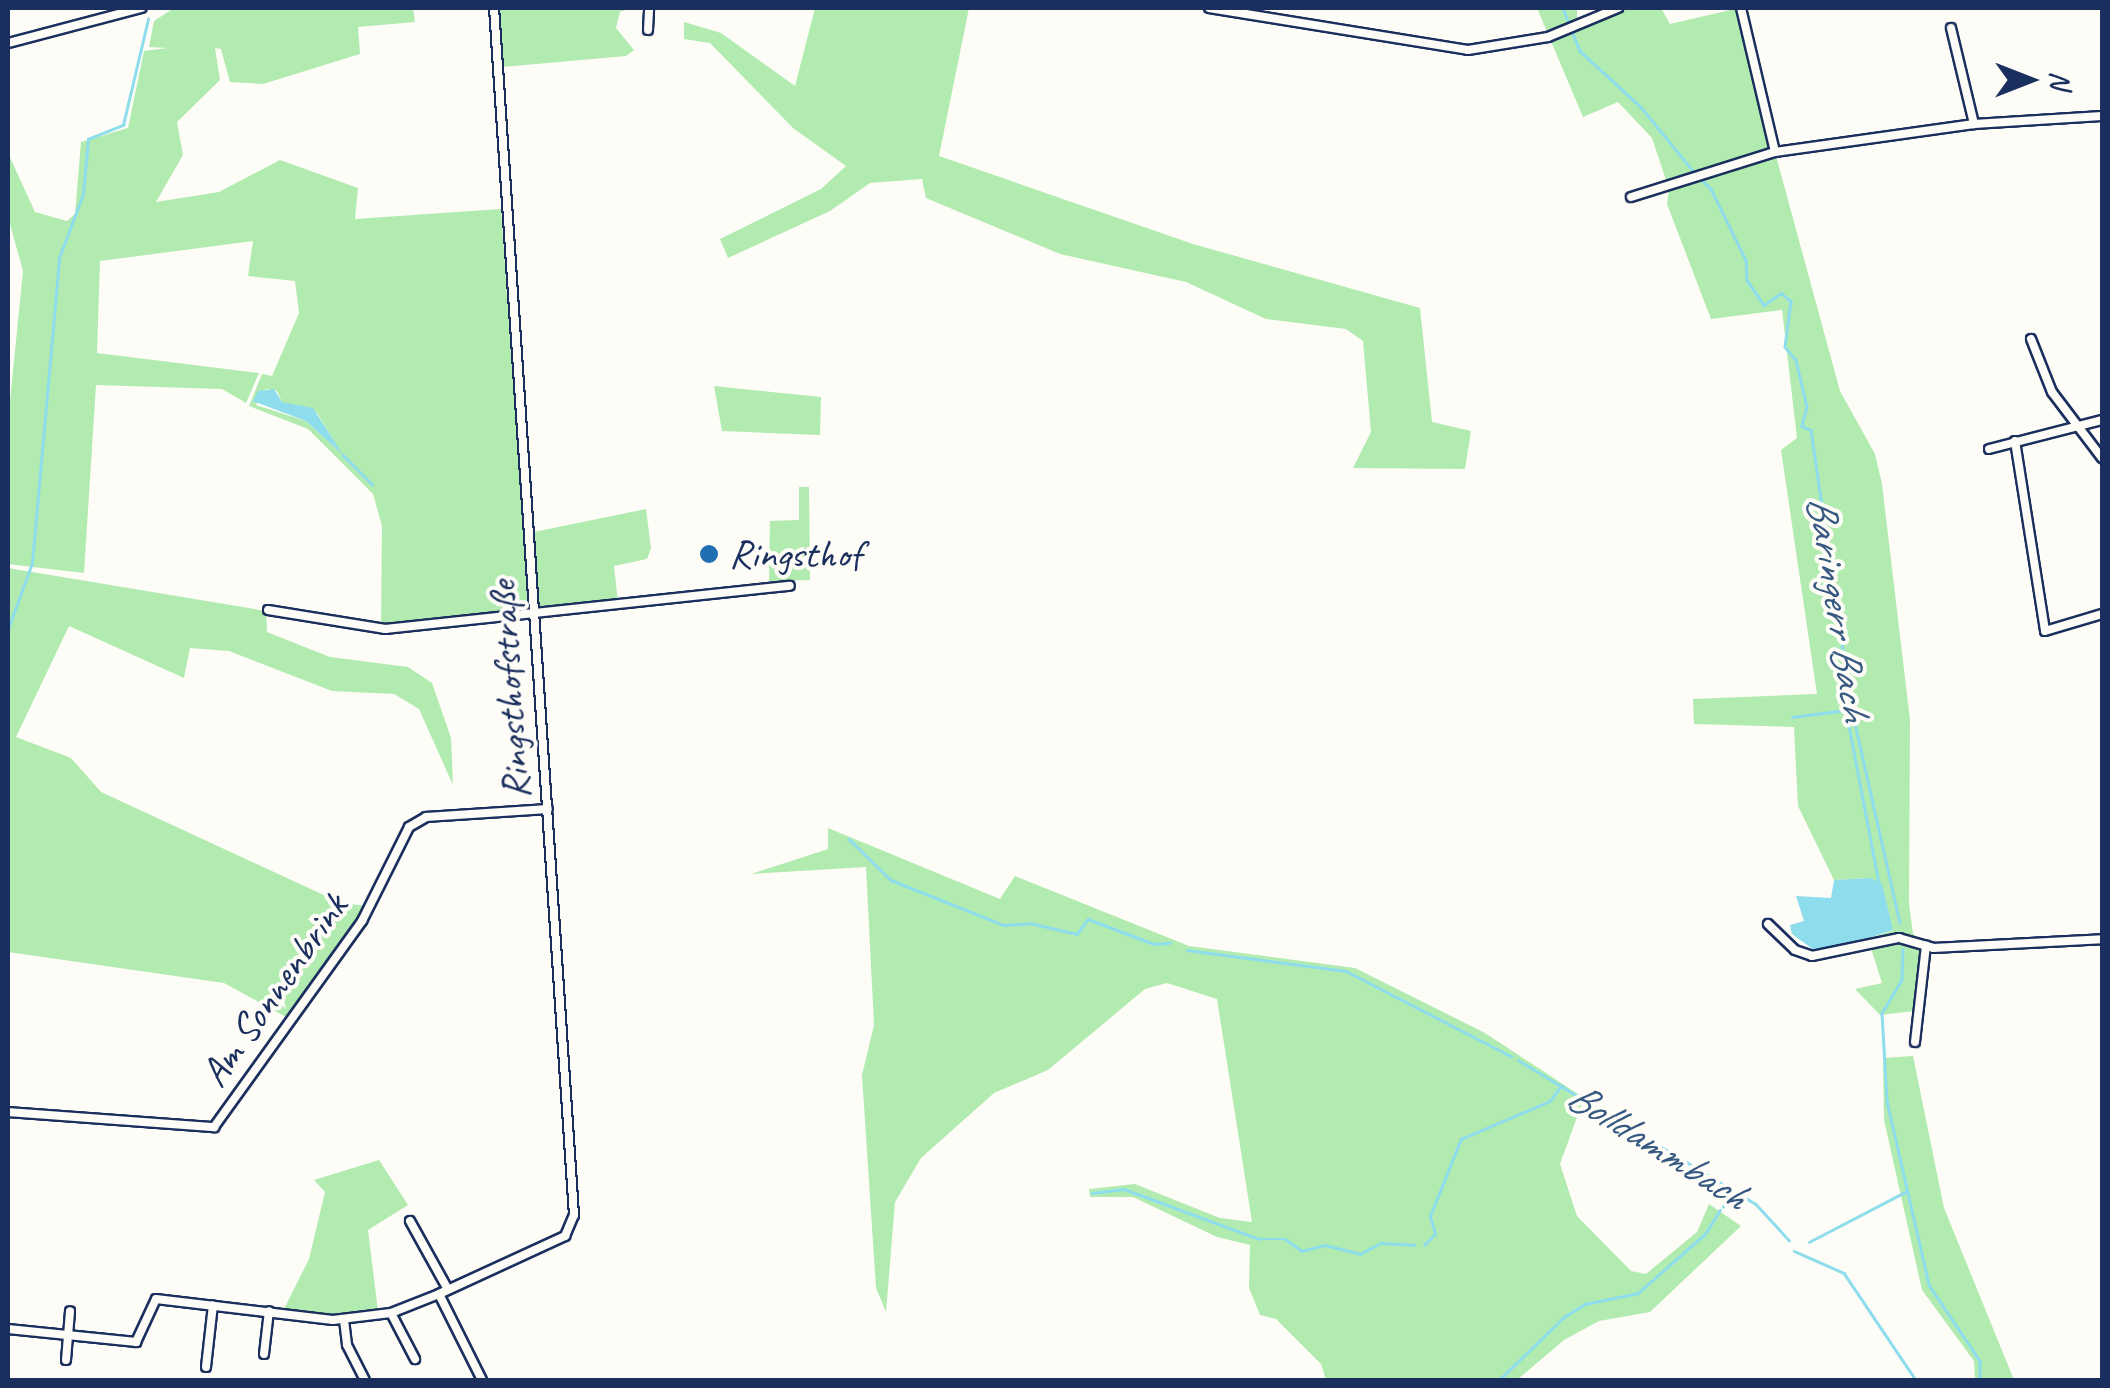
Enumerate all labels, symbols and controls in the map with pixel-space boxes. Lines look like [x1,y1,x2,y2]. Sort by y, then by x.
north arrow [1980,30,2080,130]
text: N [2043,71,2078,89]
water label: Baringerr Bach [1795,493,1881,723]
place label: Ringsthof [729,530,861,578]
marker: Ringsthof [698,543,720,565]
street label: Ringsthofstraße [477,579,541,801]
street label: Am Sonnenbrink [190,884,358,1096]
water label: Bolldammbach [1558,1071,1756,1221]

